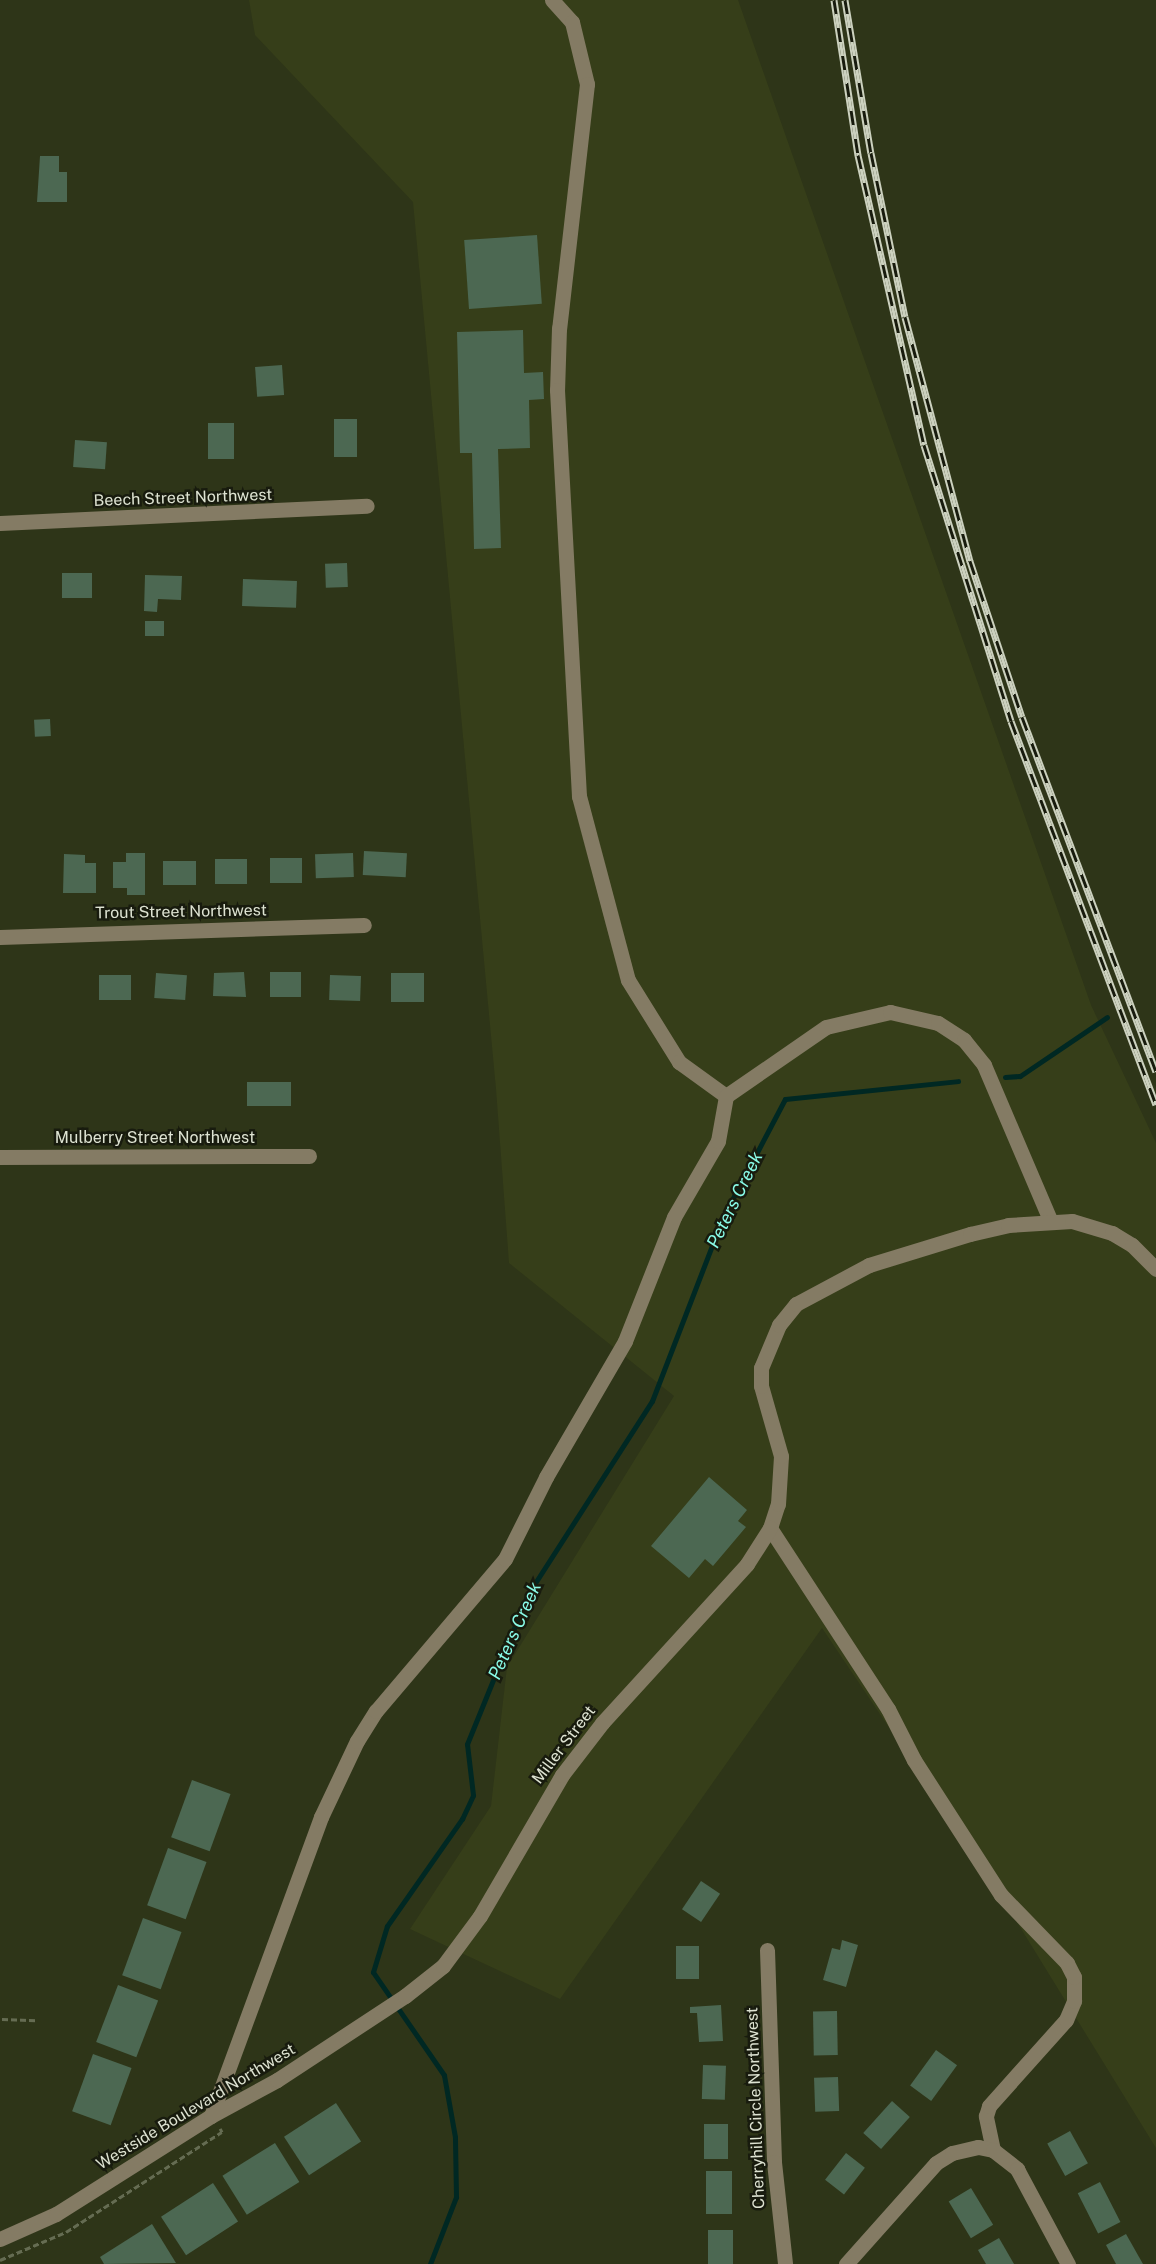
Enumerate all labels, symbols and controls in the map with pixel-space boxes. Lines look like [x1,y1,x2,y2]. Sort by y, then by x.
street label: Beech Street Northwest [93,485,273,511]
street label: Trout Street Northwest [95,901,267,923]
street label: Mulberry Street Northwest [55,1128,255,1148]
water label: Peters Creek [702,1148,768,1252]
water label: Peters Creek [484,1579,546,1683]
street label: Miller Street [528,1702,600,1788]
street label: Cherryhill Circle Northwest [743,2007,769,2209]
street label: Westside Boulevard Northwest [93,2040,299,2174]

